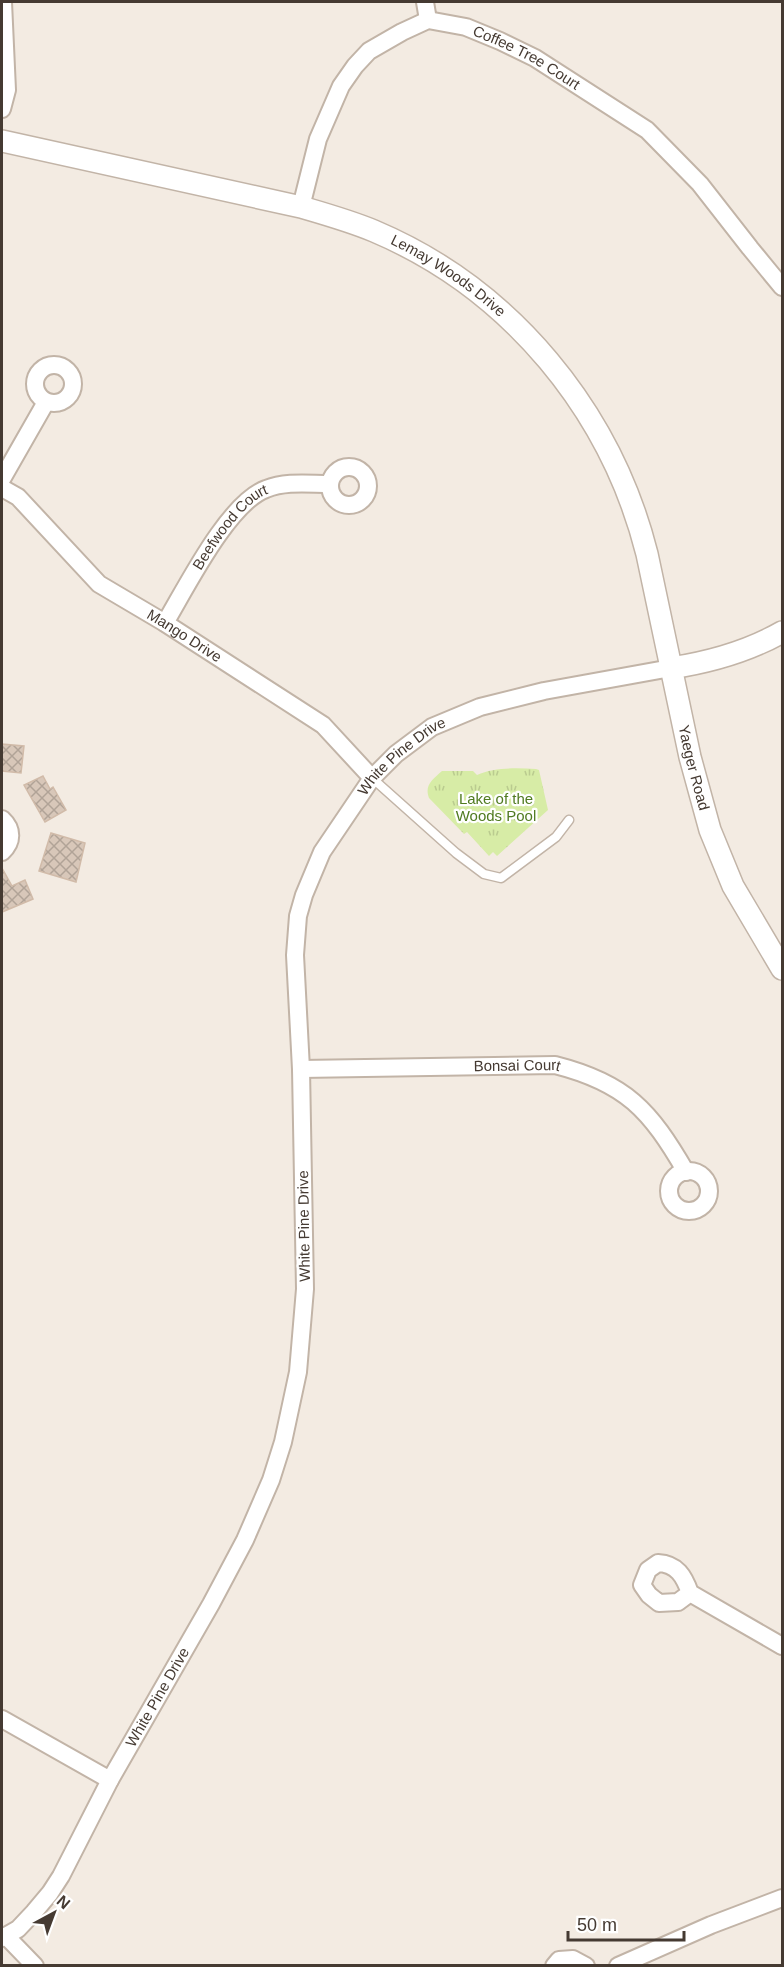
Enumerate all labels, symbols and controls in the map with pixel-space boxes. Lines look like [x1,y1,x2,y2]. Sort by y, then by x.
street label: Coffee Tree Court [471,22,584,93]
street label: Lemay Woods Drive [388,231,509,320]
street label: Beefwood Court [189,480,271,572]
street label: Mango Drive [144,605,225,665]
street label: White Pine Drive [354,713,448,798]
street label: Yaeger Road [675,723,713,812]
park label: Lake of the Woods Pool [456,790,536,824]
street label: Bonsai Court [473,1056,563,1074]
street label: White Pine Drive [294,1170,313,1282]
street label: White Pine Drive [122,1644,192,1750]
north arrow [24,1883,84,1943]
text: N [54,1892,73,1912]
scale bar [568,1904,684,1942]
text: 50 m [577,1915,617,1935]

